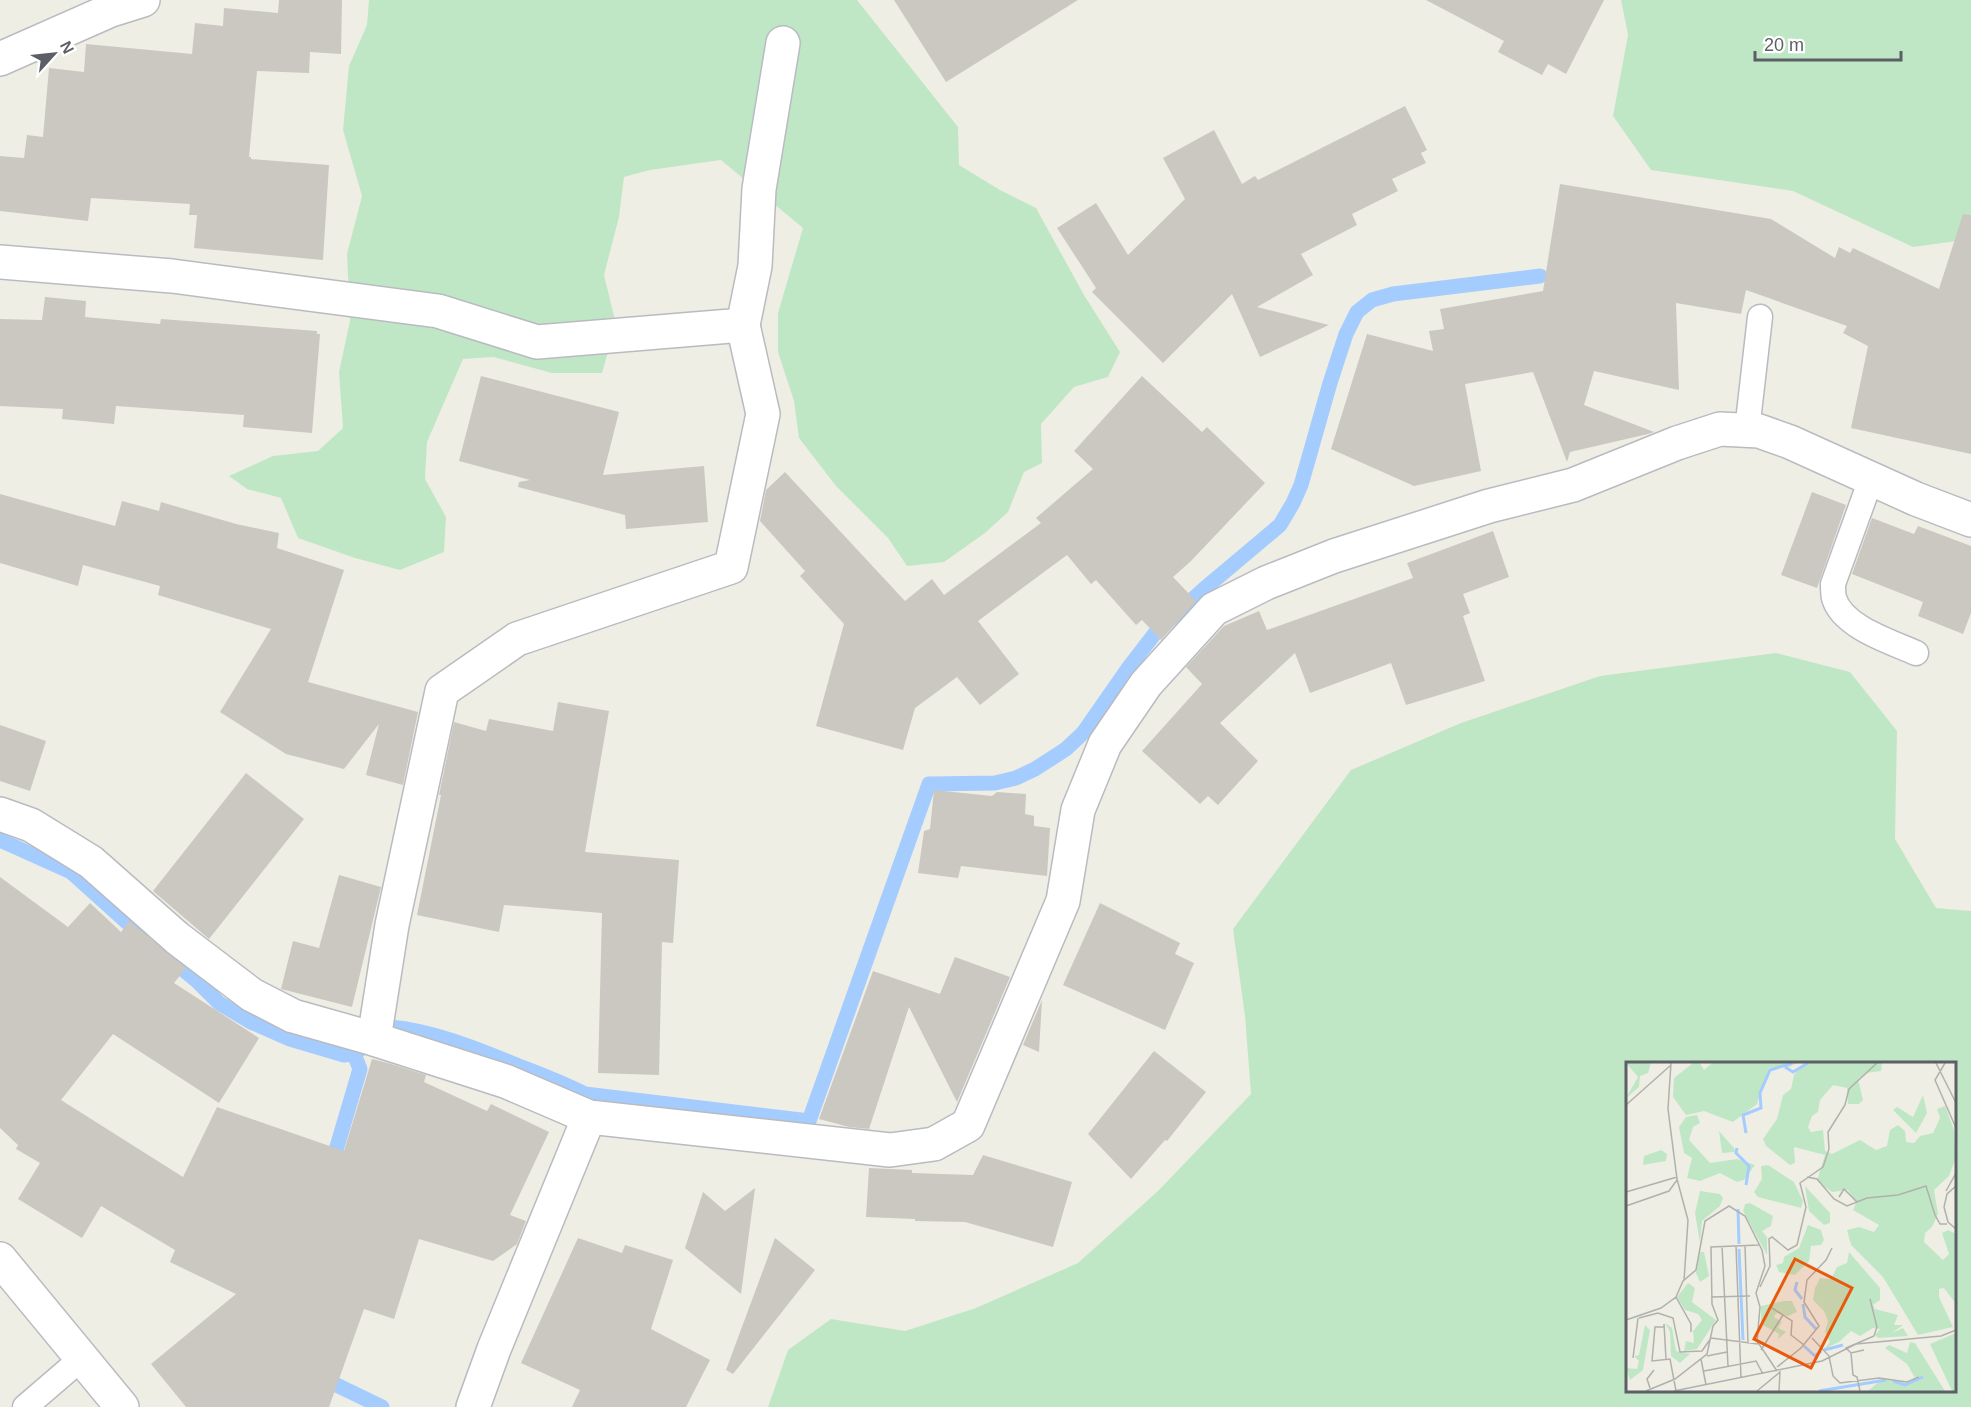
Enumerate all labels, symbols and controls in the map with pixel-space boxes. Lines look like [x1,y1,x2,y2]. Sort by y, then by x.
north arrow [24,24,84,84]
scale bar [1755,24,1900,62]
text: 20 m [1764,35,1804,55]
text: N [57,38,77,56]
inset map [1626,1062,1956,1392]

